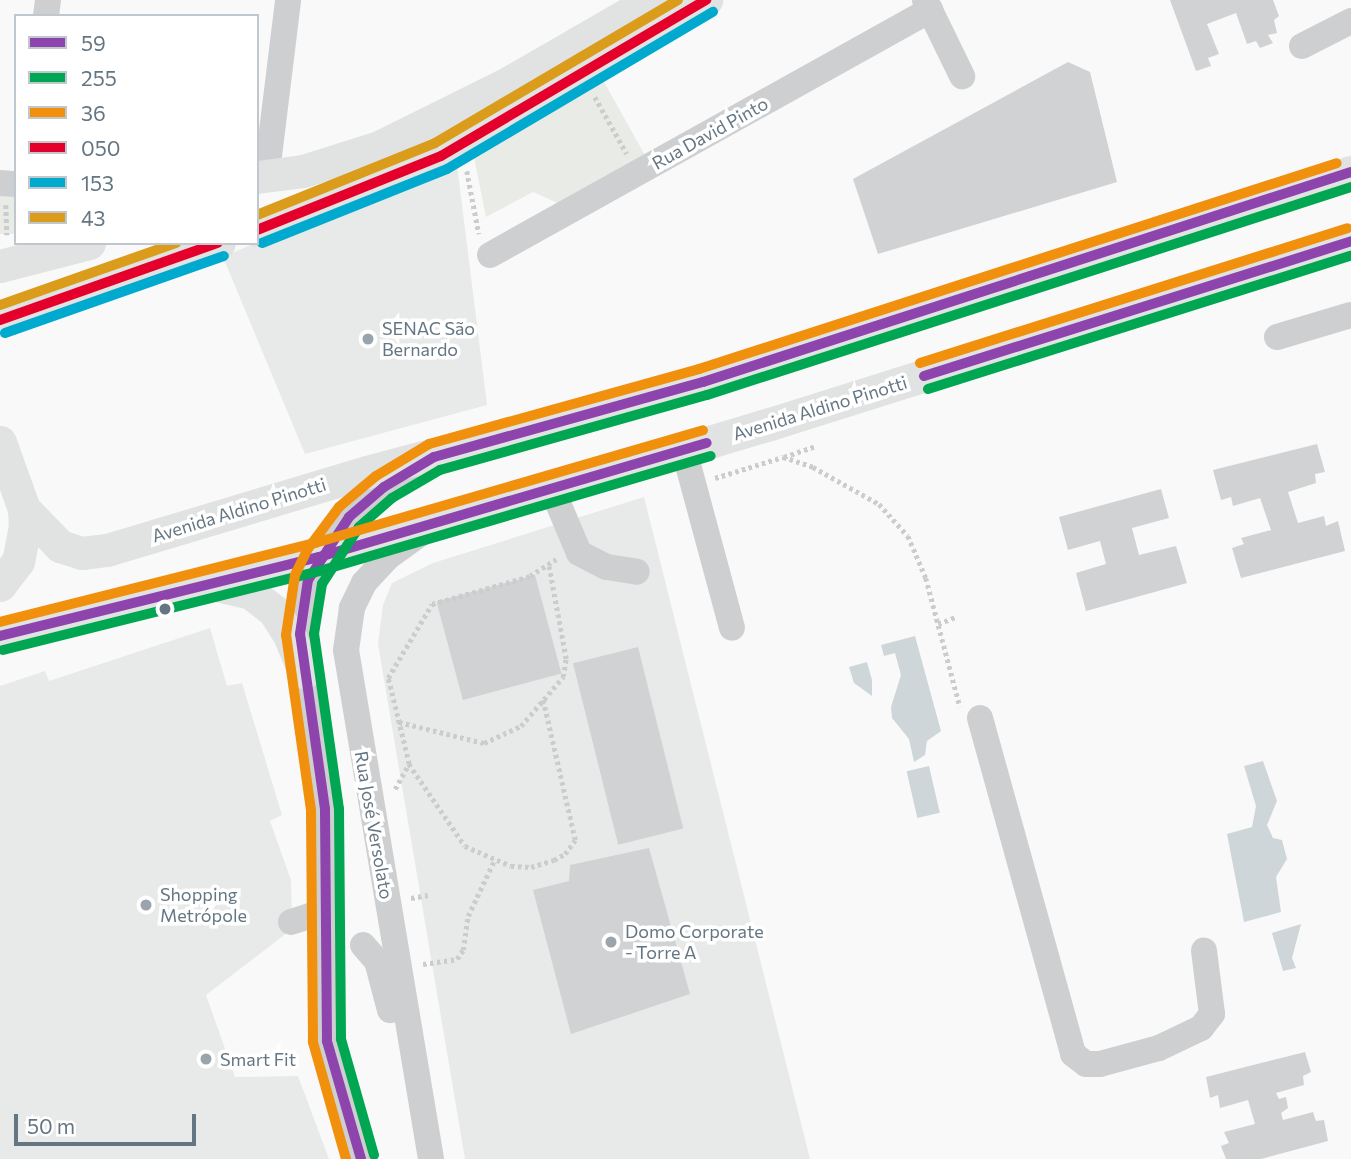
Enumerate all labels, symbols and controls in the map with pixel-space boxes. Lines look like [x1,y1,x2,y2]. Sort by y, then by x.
legend [14,14,259,245]
text: 59 [81,30,106,55]
text: 255 [81,65,117,90]
street label: Rua David Pinto [648,92,772,174]
text: 36 [81,100,106,125]
text: 050 [81,135,120,160]
text: 153 [81,170,114,195]
text: 43 [81,205,106,230]
place label: SENAC São Bernardo [382,318,475,360]
marker: SENAC São Bernardo [360,331,376,347]
street label: Avenida Aldino Pinotti [730,371,910,445]
street label: Avenida Aldino Pinotti [149,473,329,547]
unlabelled marker [158,602,172,616]
street label: Rua José Versolato [350,749,398,901]
place label: Shopping Metrópole [160,884,247,926]
marker: Shopping Metrópole [138,897,154,913]
place label: Domo Corporate - Torre A [625,921,764,964]
marker: Domo Corporate - Torre A [603,934,619,950]
place label: Smart Fit [220,1048,296,1070]
marker: Smart Fit [198,1051,214,1067]
scale bar [18,1100,200,1144]
text: 50 m [27,1113,75,1138]

